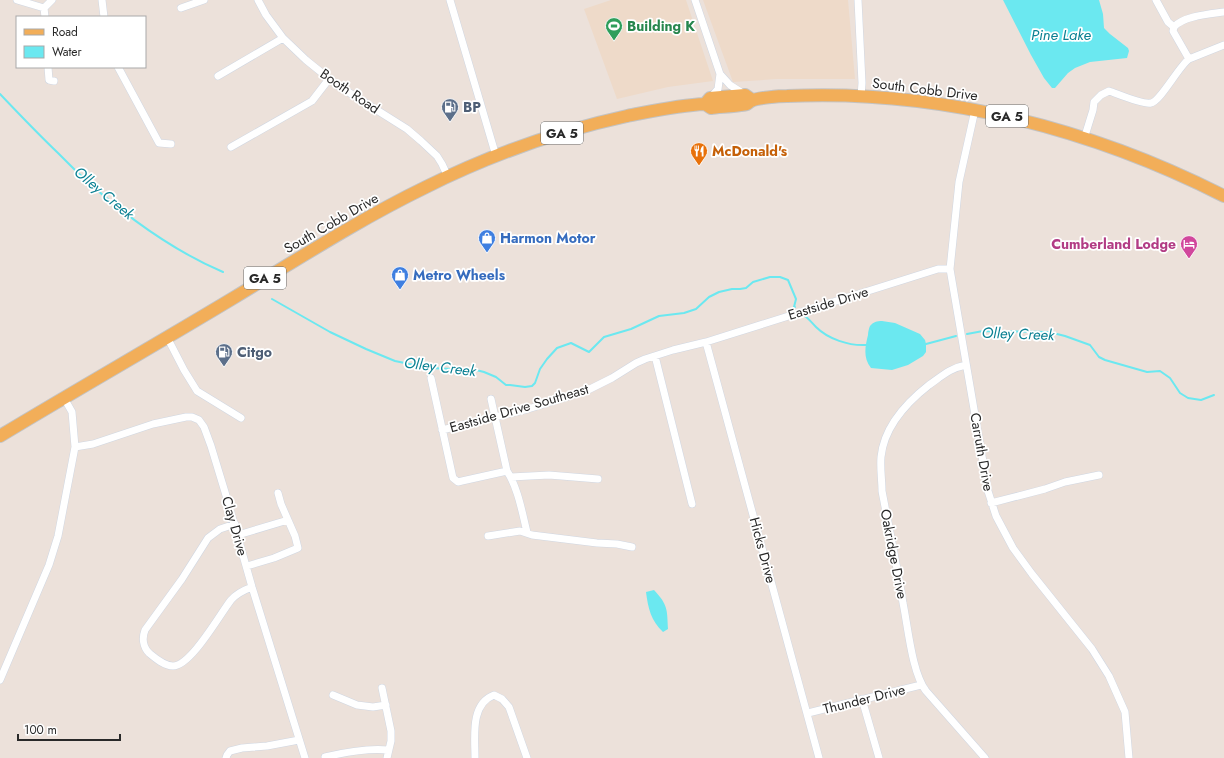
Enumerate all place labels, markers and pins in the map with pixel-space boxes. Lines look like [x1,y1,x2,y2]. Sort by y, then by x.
sports icon: Building K [604,16,624,41]
place label: Building K [627,16,695,36]
fuel station icon: BP [440,97,460,122]
place label: BP [463,97,481,117]
restaurant icon: McDonald's [689,141,709,166]
place label: McDonald's [712,141,788,161]
shop icon: Harmon Motor [477,228,497,253]
place label: Harmon Motor [500,228,596,248]
place label: Cumberland Lodge [1051,234,1176,254]
hotel icon: Cumberland Lodge [1179,234,1199,259]
shop icon: Metro Wheels [390,265,410,290]
place label: Metro Wheels [413,265,506,285]
fuel station icon: Citgo [214,342,234,367]
place label: Citgo [237,342,272,362]

